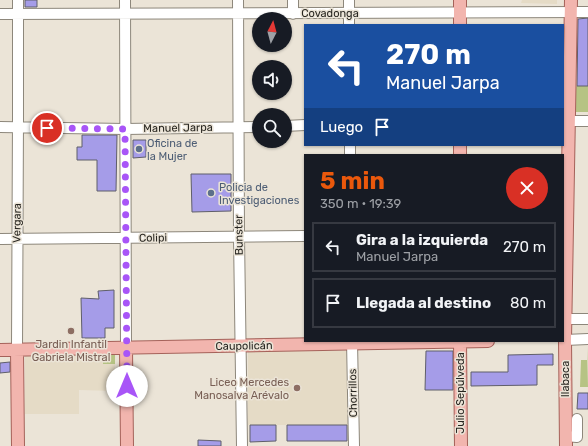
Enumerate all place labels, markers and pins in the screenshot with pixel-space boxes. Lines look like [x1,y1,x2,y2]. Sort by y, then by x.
pin [30,111,64,145]
place label: Oficina de la Mujer [147,137,197,163]
marker: Oficina de la Mujer [134,144,144,154]
place label: Policia de Investigaciones [219,181,300,207]
marker: Policia de Investigaciones [206,188,216,198]
marker: Jardin Infantil Gabriela Mistral [66,326,76,336]
place label: Jardin Infantil Gabriela Mistral [32,338,110,364]
place label: Liceo Mercedes Manosalva Arévalo [194,376,289,402]
marker: Liceo Mercedes Manosalva Arévalo [292,383,302,393]

